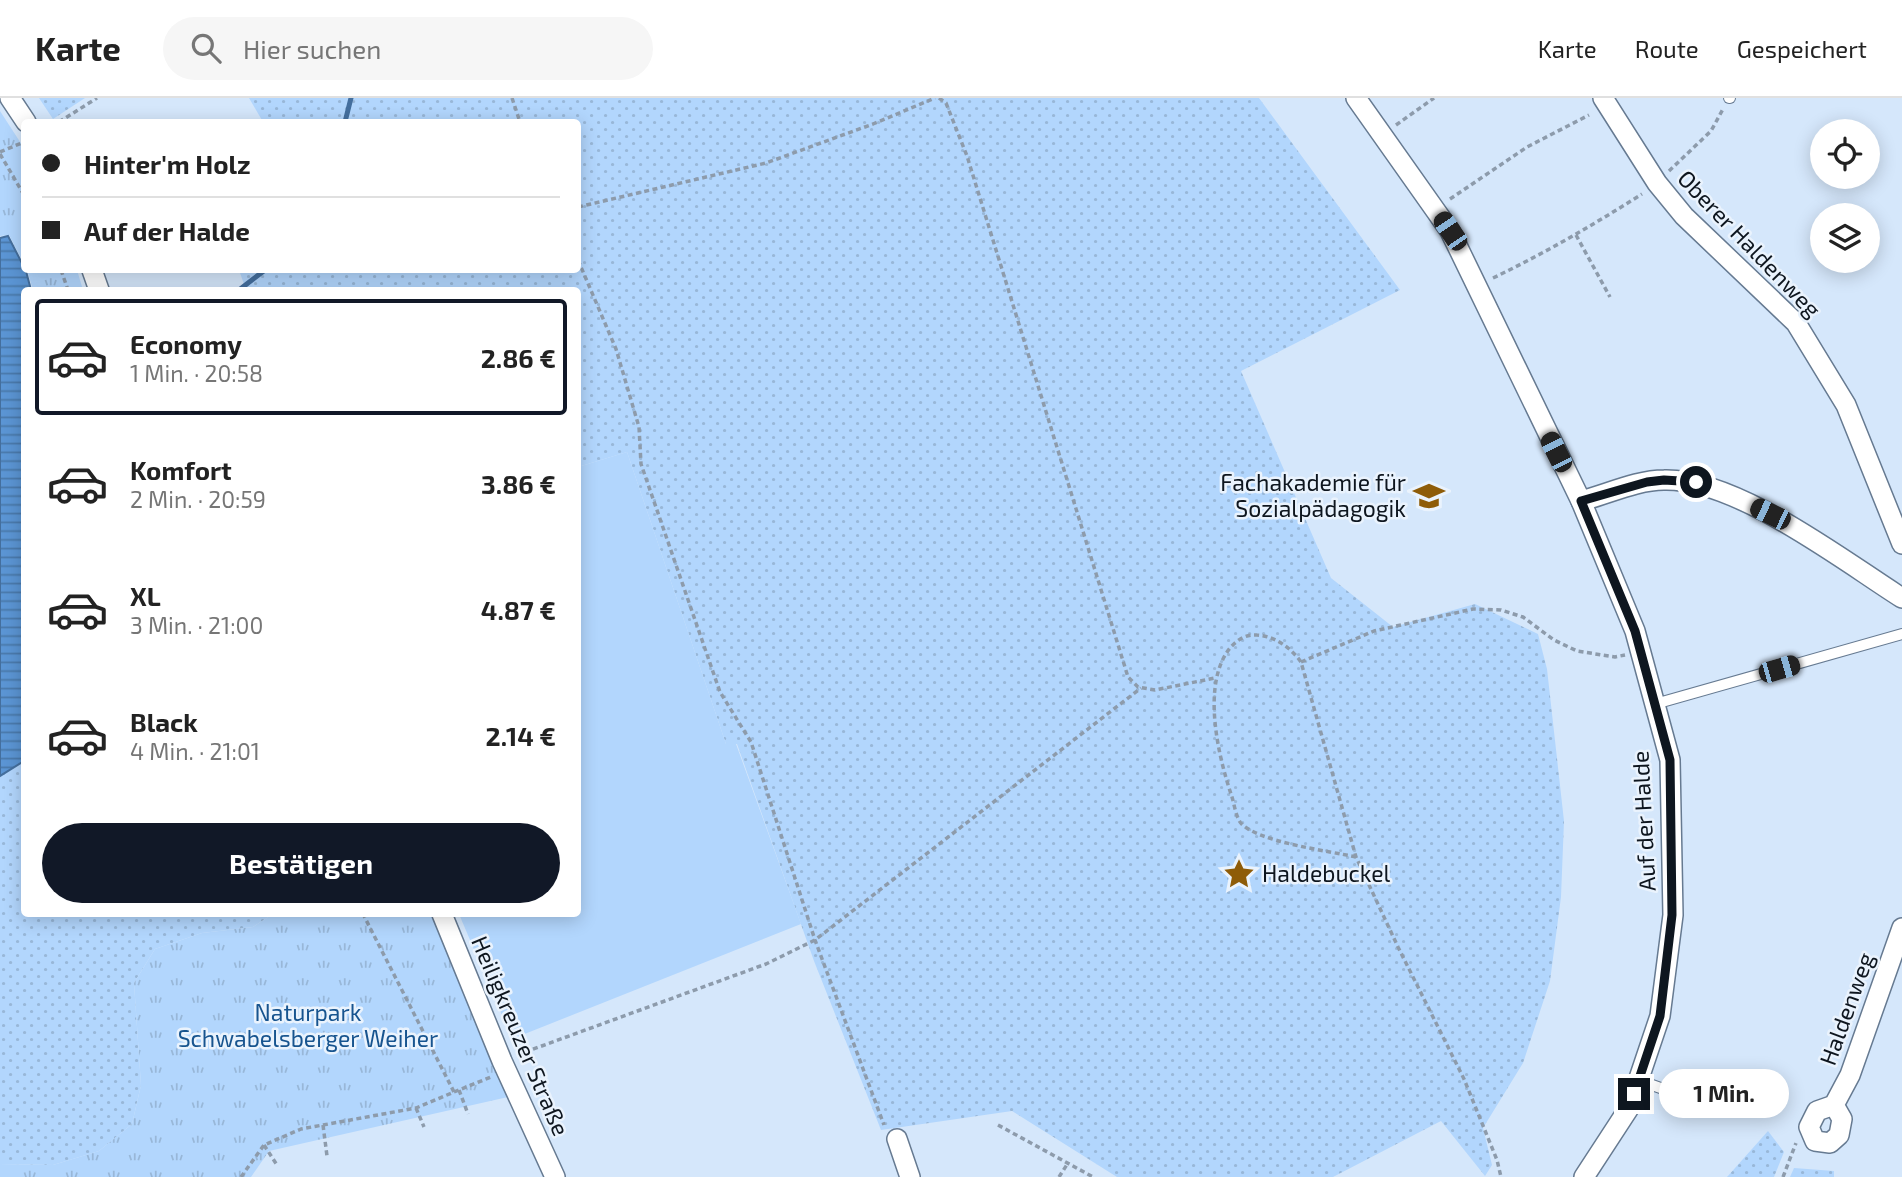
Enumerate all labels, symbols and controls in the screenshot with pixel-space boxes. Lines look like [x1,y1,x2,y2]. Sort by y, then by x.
search box [163,17,653,80]
text: Karte [35,28,121,68]
icon: search [187,29,225,67]
text: Hier suchen [243,33,381,64]
text: Karte [1538,34,1597,63]
text: Route [1635,34,1699,63]
text: Gespeichert [1737,34,1867,63]
map controls [1810,119,1880,273]
button: locate [1810,119,1880,189]
text: Hinter'm Holz [84,148,251,179]
street label: Oberer Haldenweg [1672,164,1827,323]
button: layers [1810,203,1880,273]
car [1430,208,1471,254]
text: Auf der Halde [84,215,250,246]
icon: car [46,326,109,389]
text: Economy [130,328,242,359]
text: 2.86 € [481,342,556,373]
text: 1 Min. · 20:58 [130,359,263,387]
car [1538,429,1575,475]
icon: car [46,452,109,515]
text: Komfort [130,454,232,485]
route start [1680,466,1712,498]
text: 3.86 € [481,468,556,499]
place label: Fachakademie für Sozialpädagogik [1220,468,1406,522]
school or university icon: Fachakademie für Sozialpädagogik [1412,479,1446,513]
text: 2 Min. · 20:59 [130,485,266,513]
car [1747,495,1794,533]
icon: car [46,578,109,641]
text: XL [130,580,161,611]
text: 4.87 € [481,594,556,625]
text: 3 Min. · 21:00 [130,611,263,639]
car [1756,653,1803,685]
icon: car [46,704,109,767]
text: Black [130,706,198,737]
text: 2.14 € [486,720,556,751]
text: 4 Min. · 21:01 [130,737,260,765]
street label: Auf der Halde [1625,750,1661,892]
button: Bestätigen [42,823,560,903]
place icon: Haldebuckel [1222,857,1256,891]
place label: Haldebuckel [1262,859,1391,887]
street label: Heiligkreuzer Straße [466,932,576,1140]
street label: Haldenweg [1813,948,1879,1069]
park label: Naturpark Schwabelsberger Weiher [178,998,438,1052]
callout: 1 Min. [1658,1070,1788,1118]
route end [1618,1078,1650,1110]
text: 1 Min. [1693,1079,1755,1107]

